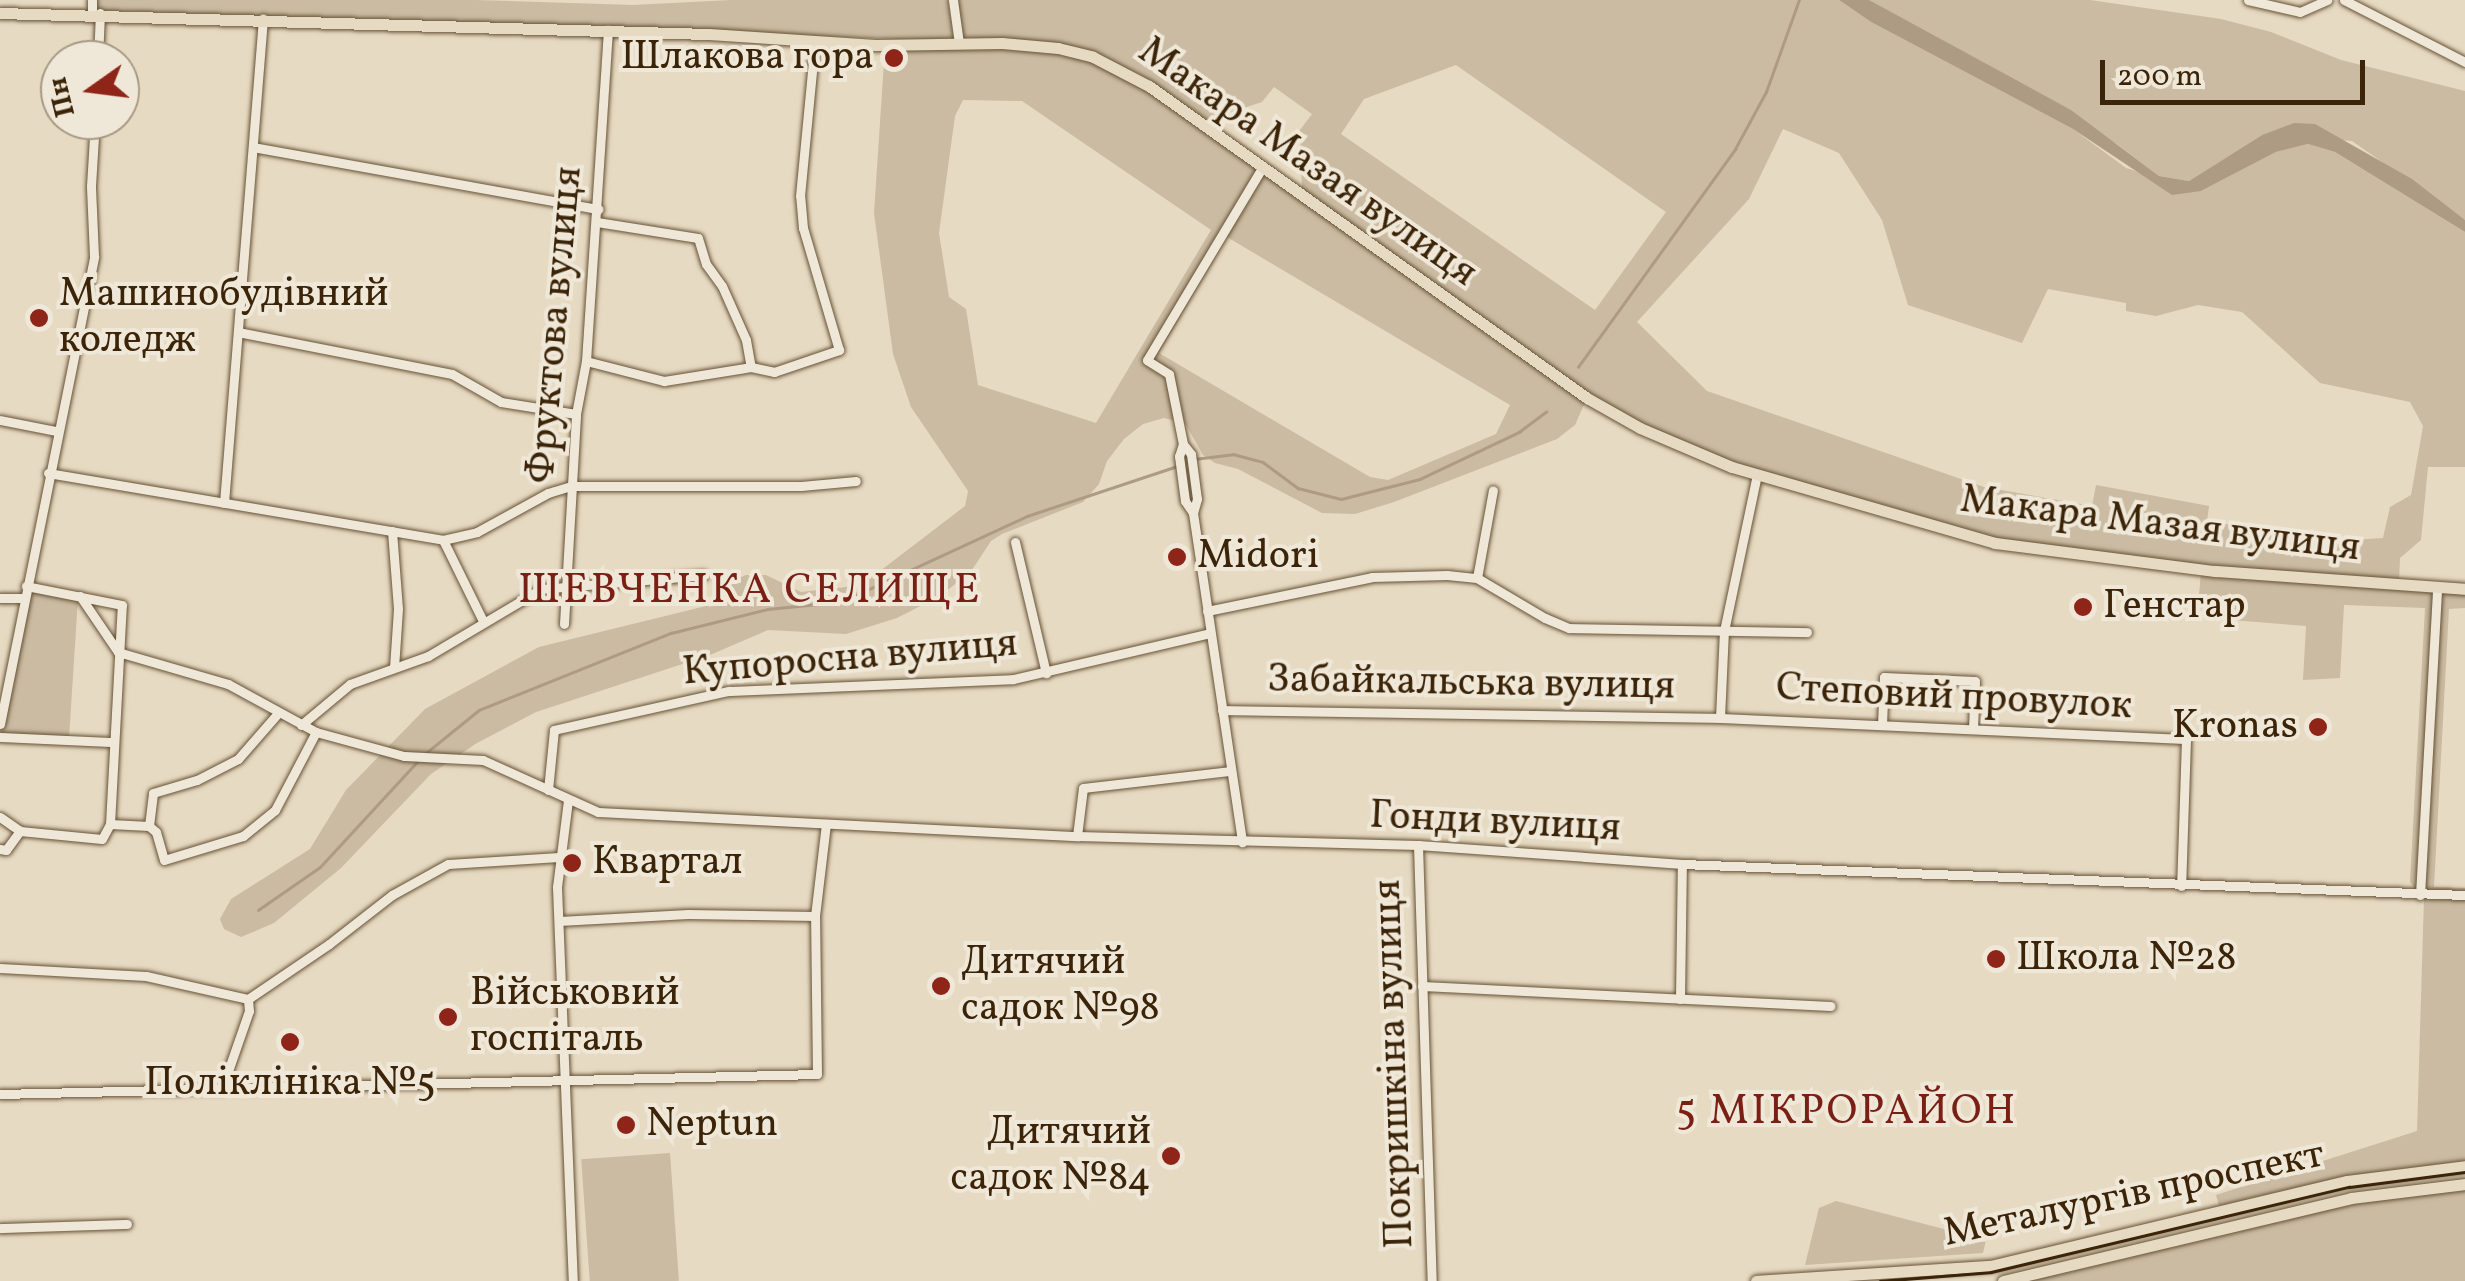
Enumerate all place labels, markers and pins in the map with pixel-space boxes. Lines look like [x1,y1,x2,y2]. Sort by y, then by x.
place label: Шлакова гора [620,34,874,82]
marker: Шлакова гора [883,47,905,69]
place label: Машинобудівний коледж [59,271,389,365]
marker: Машинобудівний коледж [28,307,50,329]
place label: Midori [1197,533,1319,581]
marker: Midori [1166,546,1188,568]
place label: Генстар [2103,583,2246,631]
marker: Генстар [2072,596,2094,618]
place label: Kronas [2172,703,2298,751]
marker: Kronas [2307,716,2329,738]
place label: Квартал [592,839,743,887]
marker: Квартал [561,852,583,874]
place label: Школа №28 [2016,935,2237,983]
place label: Дитячий садок №98 [961,939,1160,1033]
marker: Школа №28 [1985,948,2007,970]
place label: Військовий госпіталь [470,970,680,1064]
marker: Дитячий садок №98 [930,975,952,997]
marker: Військовий госпіталь [435,1004,461,1030]
marker: Поліклініка №5 [277,1029,303,1055]
place label: Поліклініка №5 [144,1060,436,1108]
place label: Neptun [646,1101,778,1149]
place label: Дитячий садок №84 [950,1109,1151,1203]
marker: Neptun [615,1114,637,1136]
marker: Дитячий садок №84 [1160,1145,1182,1167]

